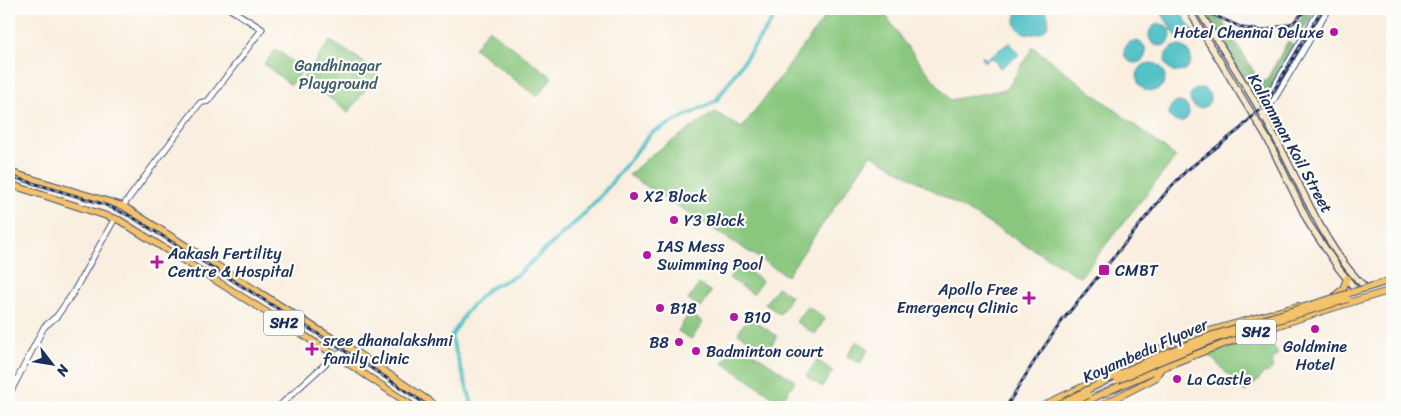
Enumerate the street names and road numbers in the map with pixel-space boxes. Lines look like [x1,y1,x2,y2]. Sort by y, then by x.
street label: Kaliamman Koil Street [1240,68,1341,219]
street label: Koyambedu Flyover [1078,309,1214,391]
road number: SH2 [264,310,304,336]
road number: SH2 [1236,320,1276,344]

